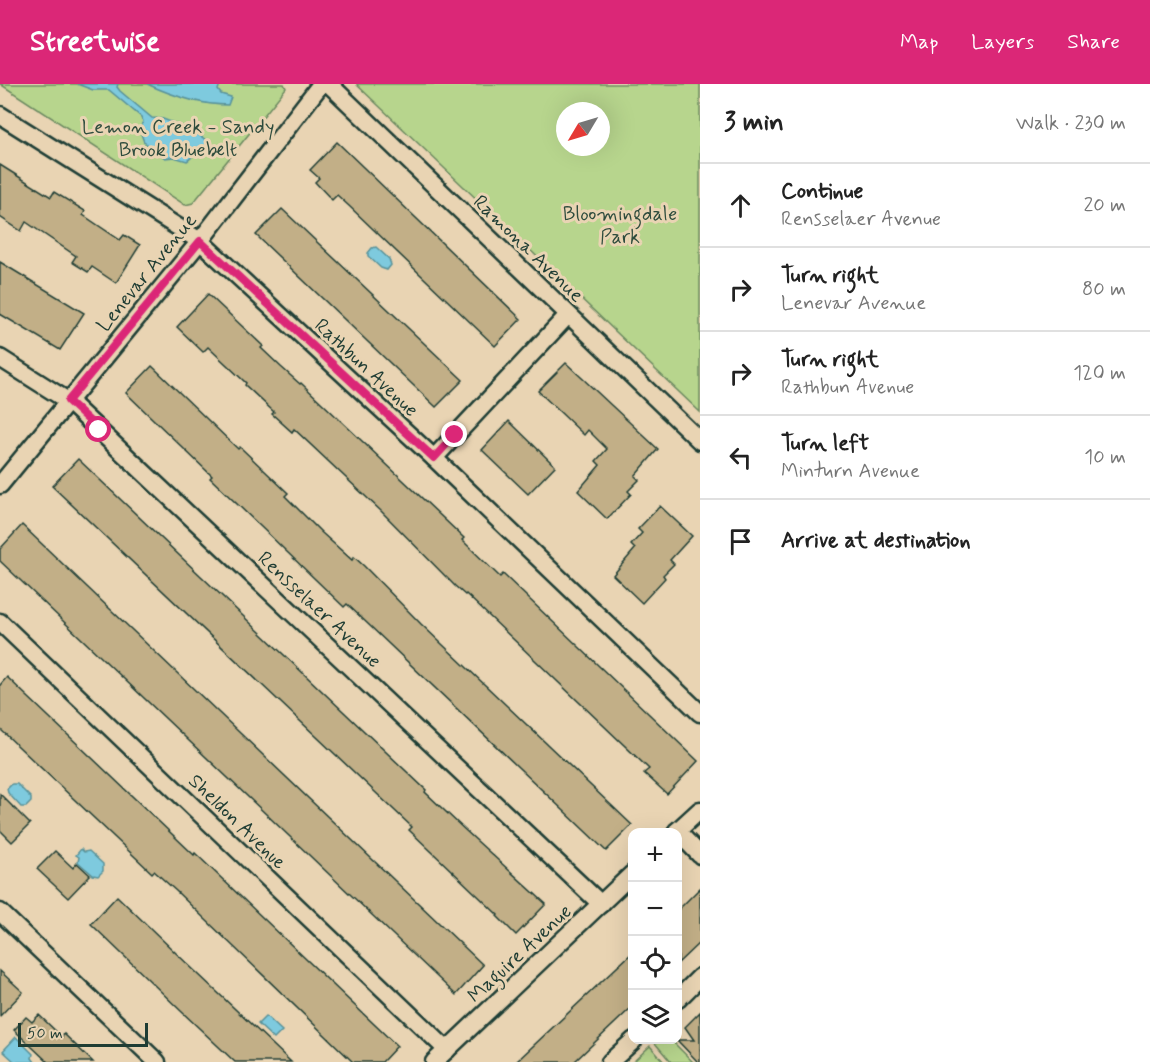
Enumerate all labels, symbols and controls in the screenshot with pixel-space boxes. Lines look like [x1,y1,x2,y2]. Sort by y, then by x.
text: Streetwise [30,24,160,61]
text: Map [900,28,938,56]
text: Layers [971,28,1034,56]
text: Share [1067,28,1120,56]
north arrow [556,102,610,156]
text: 3 min [724,106,784,140]
text: Walk · 230 m [1016,110,1126,137]
park label: Lemon Creek - Sandy Brook Bluebelt [82,114,274,164]
text: Continue [781,178,863,206]
street label: Ramona Avenue [467,189,589,309]
icon: ahead [724,189,757,222]
text: 20 m [1083,192,1126,219]
park label: Bloomingdale Park [563,201,677,251]
text: Rensselaer Avenue [781,206,941,233]
street label: Lenevar Avenue [91,208,203,338]
text: Turn right [781,262,879,290]
icon: right [724,273,757,306]
text: 80 m [1082,276,1126,303]
text: Lenevar Avenue [781,290,926,317]
street label: Rathbun Avenue [308,313,424,423]
text: Turn right [781,346,879,374]
icon: right [724,357,757,390]
text: 120 m [1073,360,1126,387]
text: Rathbun Avenue [781,374,914,401]
route start [85,416,111,442]
route end [441,421,467,447]
text: Turn left [781,430,869,458]
icon: left [724,441,757,474]
text: 10 m [1084,444,1126,471]
text: Minturn Avenue [781,458,920,485]
icon: arrive [724,525,757,558]
text: Arrive at destination [781,527,971,555]
street label: Rensselaer Avenue [251,546,387,675]
street label: Sheldon Avenue [182,768,292,876]
map controls [628,828,682,1044]
button: + [628,828,682,882]
button: − [628,882,682,936]
street label: Maguire Avenue [462,899,579,1011]
button: locate [628,936,682,990]
button: layers [628,990,682,1044]
scale bar [18,1020,148,1048]
text: 50 m [27,1023,63,1044]

